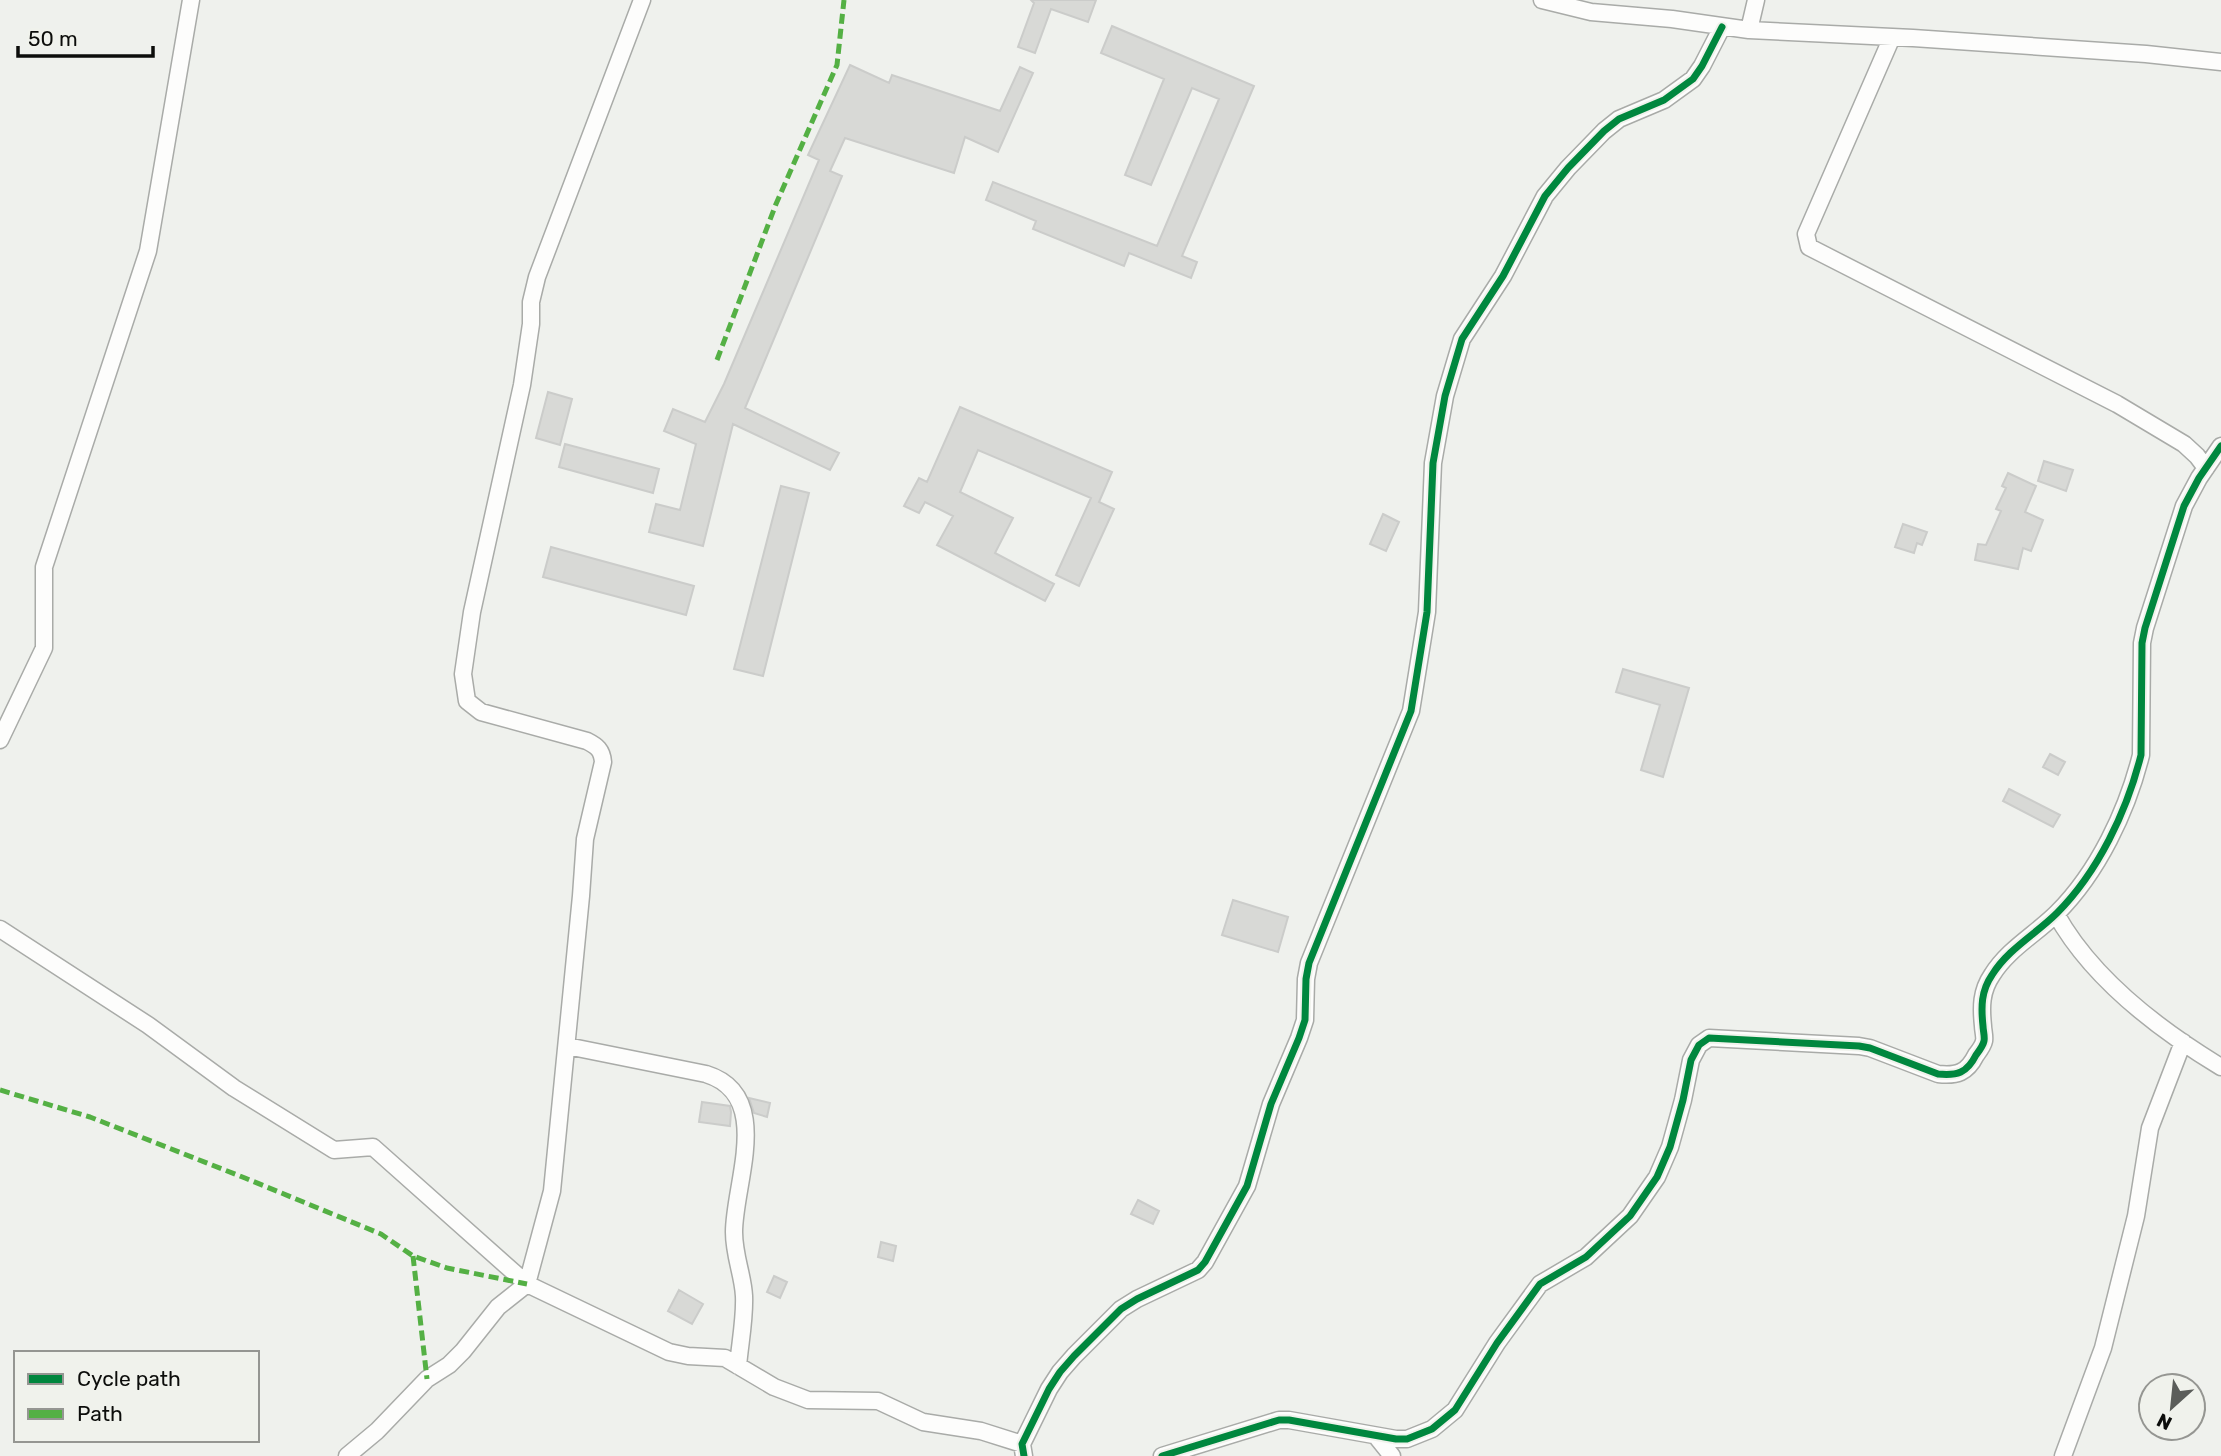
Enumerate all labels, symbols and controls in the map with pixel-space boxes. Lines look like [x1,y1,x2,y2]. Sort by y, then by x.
scale bar [18,14,152,58]
text: 50 m [28,26,78,51]
legend [14,1351,259,1442]
text: Cycle path [77,1366,181,1391]
north arrow [2137,1372,2207,1442]
text: Path [77,1401,123,1426]
text: N [2153,1408,2176,1435]

